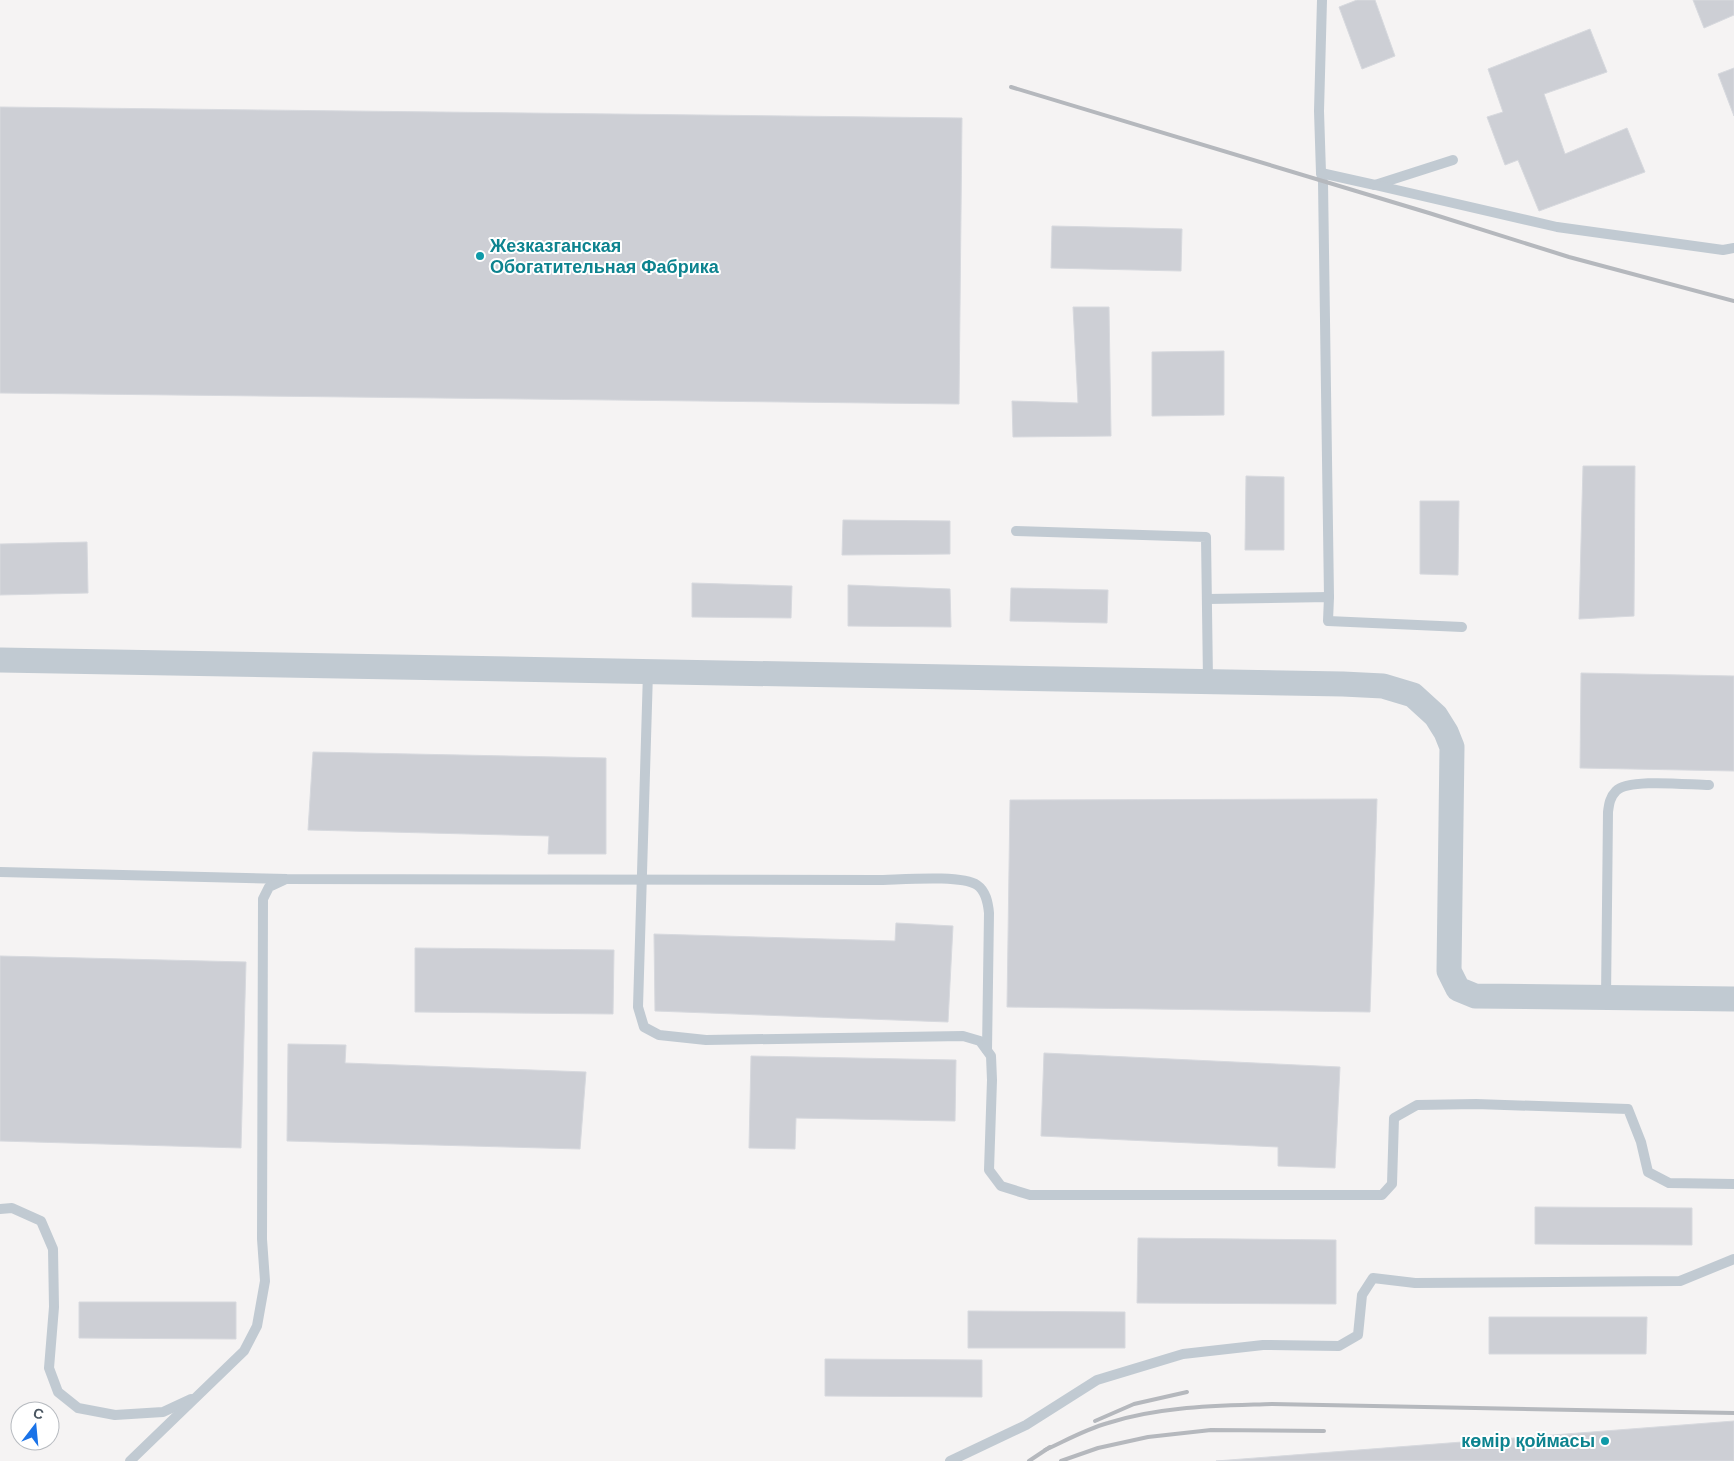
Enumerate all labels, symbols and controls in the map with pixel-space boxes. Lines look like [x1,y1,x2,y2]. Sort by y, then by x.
place label: Жезказганская Обогатительная Фабрика [489,236,720,277]
marker: Жезказганская Обогатительная Фабрика [474,250,486,262]
north arrow [10,1401,60,1451]
text: С [32,1404,46,1423]
place label: көмір қоймасы [1461,1431,1595,1451]
marker: көмір қоймасы [1599,1435,1611,1447]

